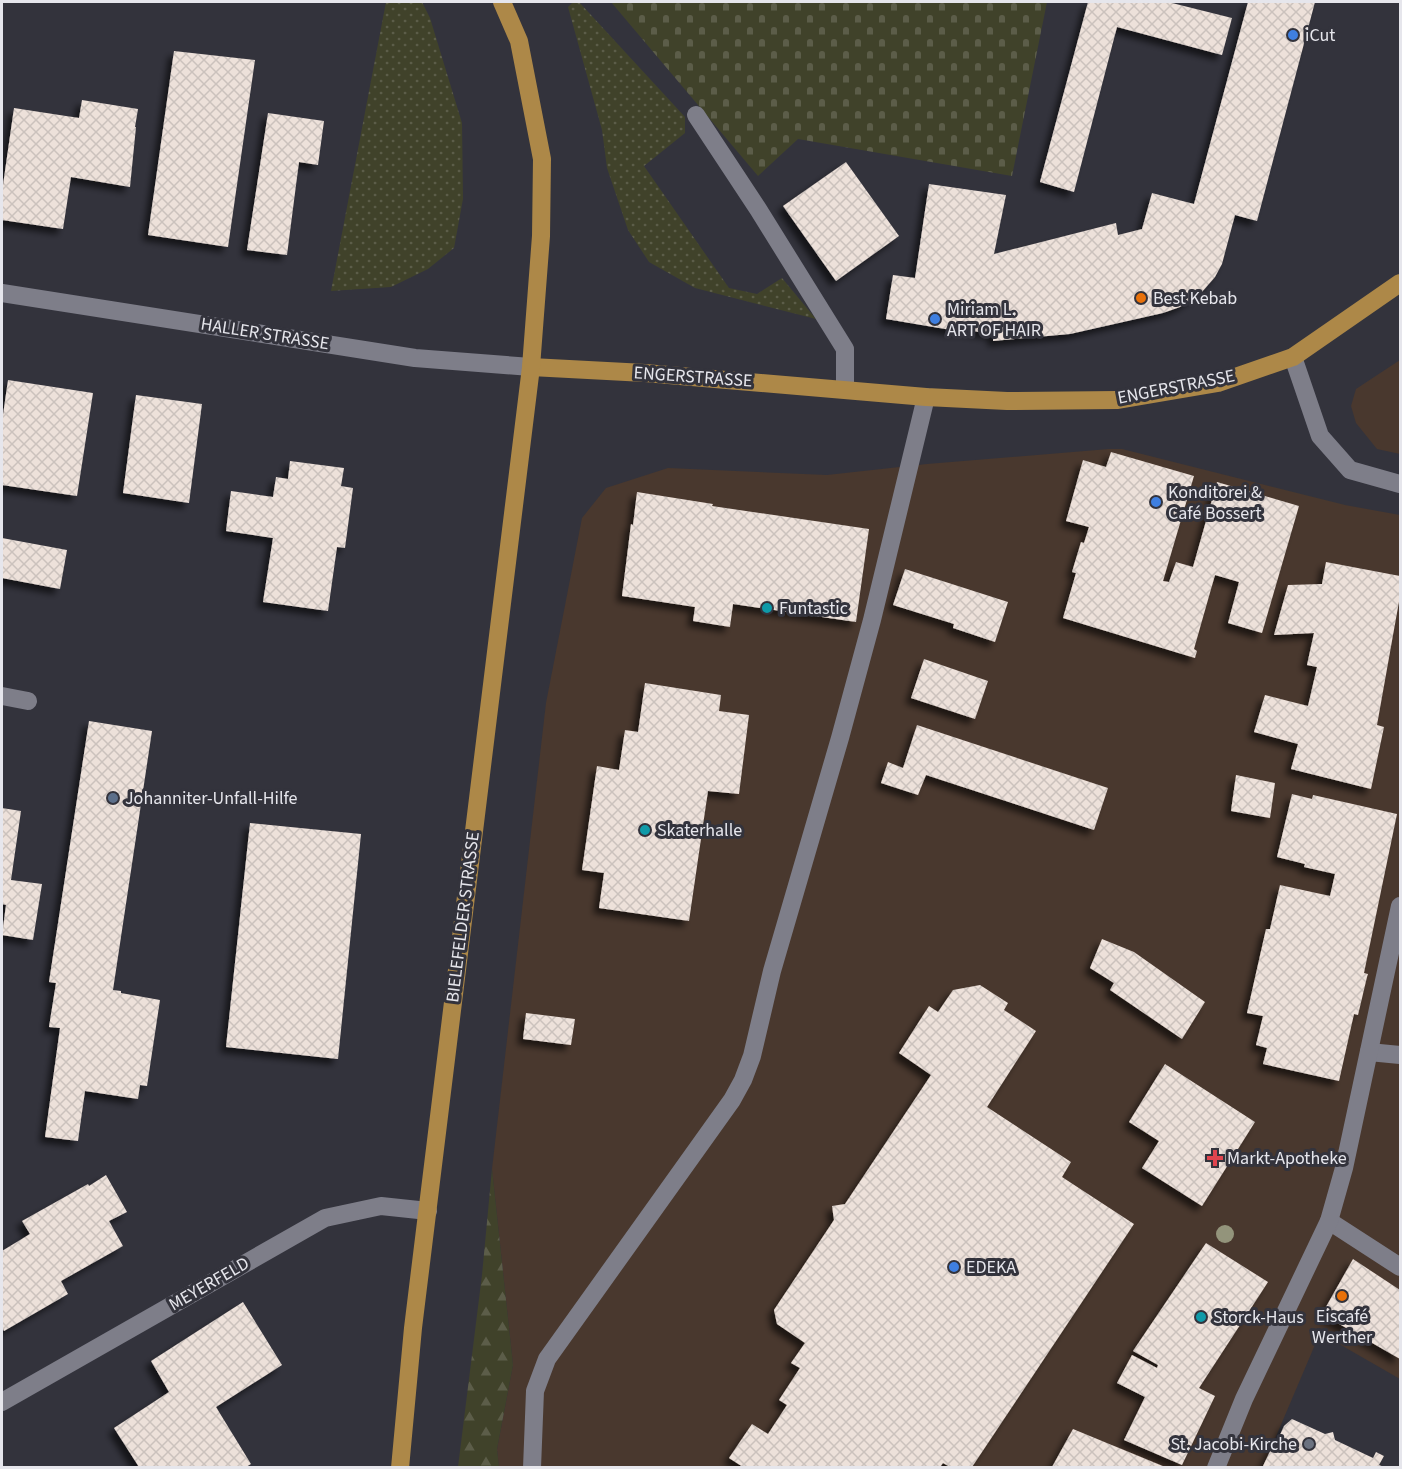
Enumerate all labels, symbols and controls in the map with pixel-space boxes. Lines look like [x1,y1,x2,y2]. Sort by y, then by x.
place label: iCut [1305,23,1335,48]
marker: iCut [1286,28,1300,42]
place label: Best Kebab [1153,286,1237,311]
marker: Best Kebab [1134,291,1148,305]
place label: Miriam L. ART OF HAIR [947,297,1041,343]
street label: HALLER STRASSE [199,312,331,356]
marker: Miriam L. ART OF HAIR [928,312,942,326]
street label: ENGERSTRASSE [633,360,753,394]
street label: ENGERSTRASSE [1115,363,1237,411]
place label: Konditorei & Café Bossert [1168,480,1262,526]
marker: Konditorei & Café Bossert [1149,495,1163,509]
place label: Funtastic [779,596,848,621]
marker: Funtastic [760,601,774,615]
place label: Johanniter-Unfall-Hilfe [125,786,298,811]
marker: Johanniter-Unfall-Hilfe [106,791,120,805]
place label: Skaterhalle [657,818,742,843]
marker: Skaterhalle [638,823,652,837]
street label: BIELEFELDER STRASSE [440,830,486,1004]
place label: Markt-Apotheke [1227,1146,1347,1171]
marker: Markt-Apotheke [1208,1151,1222,1165]
street label: MEYERFELD [164,1251,254,1317]
place label: EDEKA [966,1255,1016,1280]
marker: EDEKA [947,1260,961,1274]
marker: Eiscafé Werther [1335,1289,1349,1303]
place label: Eiscafé Werther [1312,1304,1373,1350]
place label: Storck-Haus [1213,1305,1304,1330]
marker: Storck-Haus [1194,1310,1208,1324]
place label: St. Jacobi-Kirche [1170,1432,1297,1457]
marker: St. Jacobi-Kirche [1302,1437,1316,1451]

